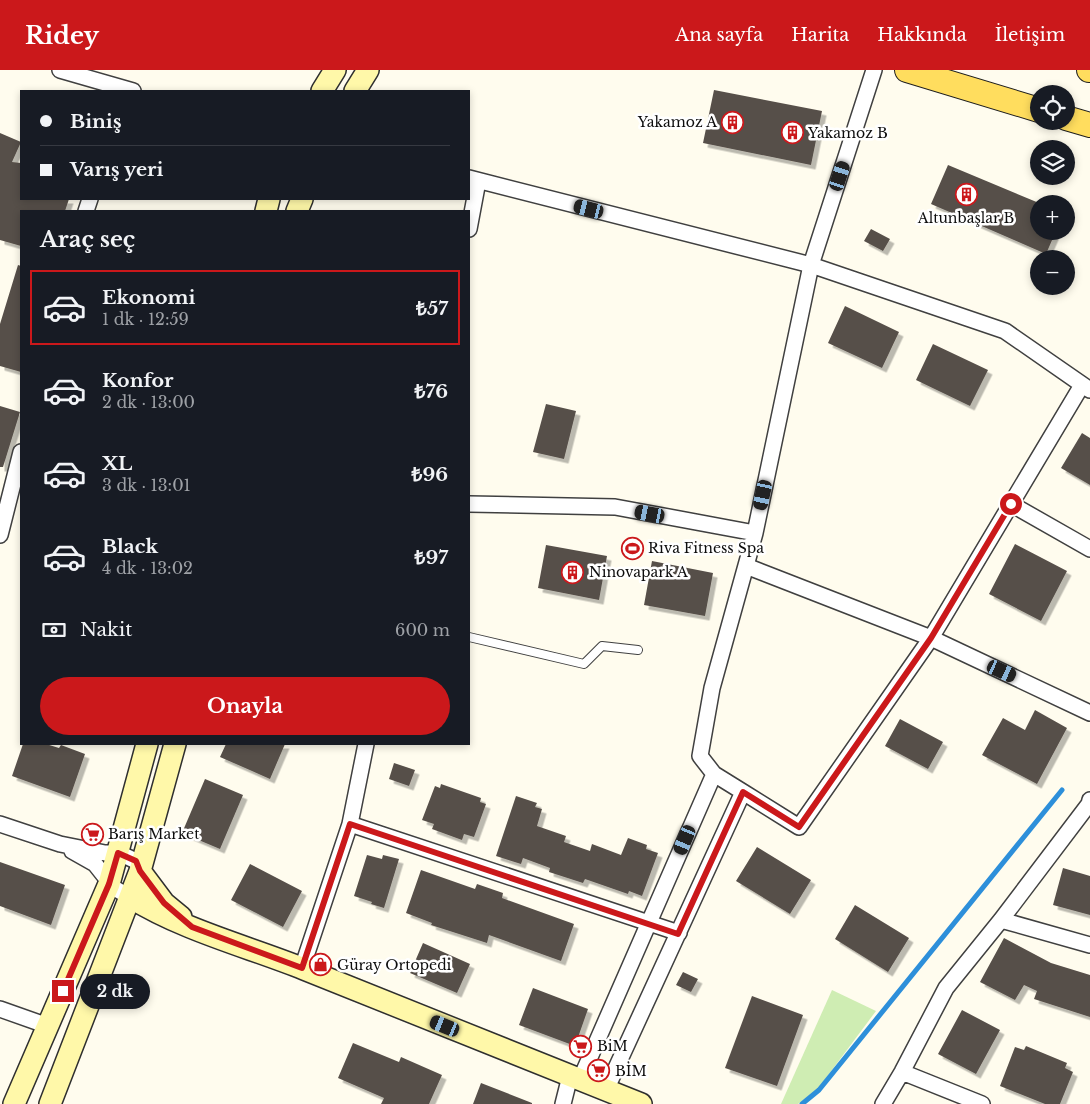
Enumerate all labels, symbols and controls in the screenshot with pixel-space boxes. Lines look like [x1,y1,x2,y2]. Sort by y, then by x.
text: Ridey [25,21,99,50]
text: Ana sayfa [675,24,763,46]
text: Harita [791,24,849,46]
text: Hakkında [877,24,967,46]
text: İletişim [995,24,1065,46]
map controls [1030,85,1075,295]
button: locate [1030,85,1075,130]
text: Biniş [70,110,122,133]
building icon: Yakamoz A [721,110,745,134]
place label: Yakamoz A [637,113,717,131]
building icon: Yakamoz B [780,121,804,145]
place label: Yakamoz B [807,124,888,142]
button: layers [1030,140,1075,185]
text: Varış yeri [70,158,163,181]
car [828,159,851,193]
building icon: Altunbaşlar B [954,183,978,207]
button: + [1030,195,1075,240]
car [572,198,605,220]
place label: Altunbaşlar B [917,209,1014,227]
text: Araç seç [40,226,135,253]
button: − [1030,250,1075,295]
icon: car [42,285,87,330]
text: Ekonomi [102,286,195,309]
text: ₺57 [416,297,448,320]
text: 1 dk · 12:59 [102,309,189,329]
icon: car [42,368,87,413]
text: Konfor [102,369,174,392]
text: ₺76 [415,380,448,403]
text: 2 dk · 13:00 [102,392,195,412]
icon: car [42,451,87,496]
text: XL [102,452,132,475]
text: ₺96 [412,463,448,486]
text: 3 dk · 13:01 [102,475,191,495]
car [752,479,773,511]
route start [1000,493,1022,515]
car [633,504,666,524]
icon: car [42,534,87,579]
text: Black [102,535,158,558]
sports icon: Riva Fitness Spa [620,536,644,560]
place label: Riva Fitness Spa [648,539,764,557]
text: ₺97 [415,546,448,569]
text: 4 dk · 13:02 [102,558,193,578]
building icon: Ninovapark A [561,560,585,584]
place label: Ninovapark A [589,563,688,581]
icon: cash [40,616,68,644]
text: Nakit [80,618,132,641]
text: 600 m [395,620,450,640]
car [985,658,1018,684]
button: Onayla [40,677,450,735]
supermarket icon: Barış Market [80,822,104,846]
car [672,823,697,857]
place label: Barış Market [108,825,200,843]
shop icon: Güray Ortopedi [309,953,333,977]
place label: Güray Ortopedi [337,956,452,974]
callout: 2 dk [80,974,150,1008]
route end [52,980,74,1002]
text: 2 dk [97,981,133,1001]
car [428,1013,461,1039]
supermarket icon: BiM [569,1034,593,1058]
place label: BiM [597,1037,628,1055]
supermarket icon: BİM [587,1059,611,1083]
place label: BİM [615,1062,647,1080]

